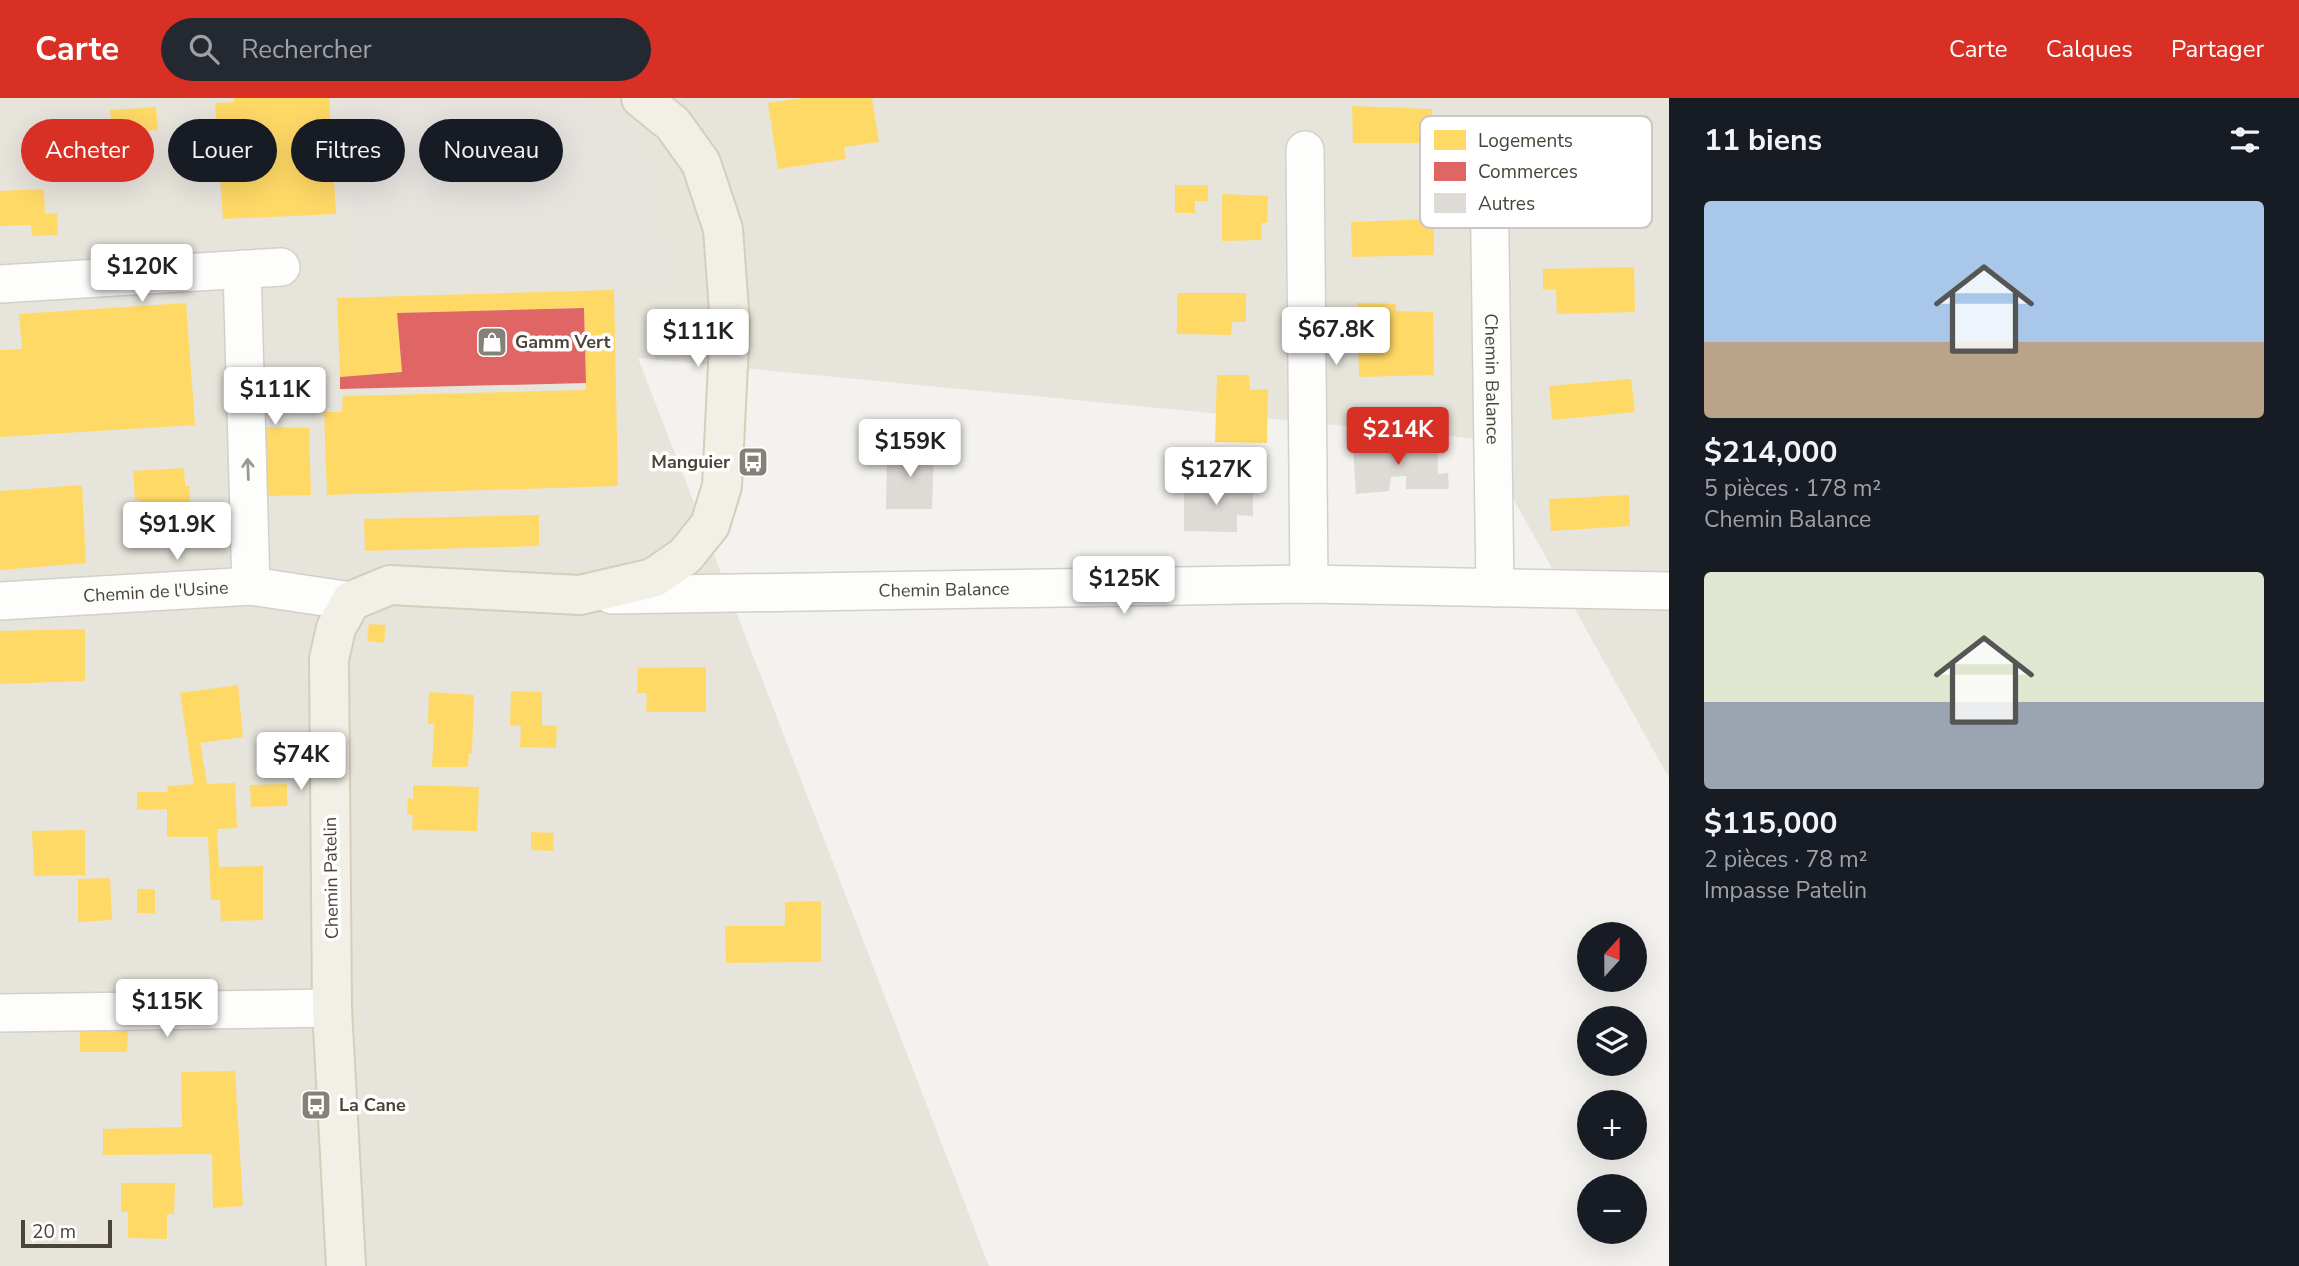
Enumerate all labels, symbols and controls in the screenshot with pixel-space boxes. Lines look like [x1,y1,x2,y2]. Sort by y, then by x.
search box [161,18,651,81]
text: Carte [35,27,119,72]
icon: search [185,30,223,68]
text: Rechercher [241,32,372,67]
text: Carte [1949,33,2008,65]
text: Calques [2046,33,2133,65]
text: Partager [2171,33,2264,65]
legend [1420,116,1652,228]
chip: Acheter [21,119,154,182]
chip: Louer [168,119,277,182]
chip: Filtres [291,119,405,182]
chip: Nouveau [419,119,563,182]
text: 11 biens [1704,120,1822,161]
icon: filters [2226,121,2264,159]
text: Logements [1478,128,1573,154]
text: Commerces [1478,159,1578,185]
text: Autres [1478,191,1535,217]
pin: $120K [93,244,191,304]
icon: home [1921,246,2047,372]
text: $120K [107,251,177,282]
pin: $67.8K [1279,308,1393,367]
pin: $111K [649,310,747,369]
street label: Chemin Balance [1479,313,1505,445]
text: $67.8K [1298,314,1374,345]
text: $111K [663,316,733,347]
shop icon: Gamm Vert [475,325,509,359]
place label: Gamm Vert [515,330,611,354]
pin: $111K [226,368,324,427]
text: $111K [240,374,310,405]
pin: $214K [1349,408,1447,467]
text: $214K [1363,414,1433,445]
pin: $159K [861,420,959,479]
text: $159K [875,426,945,457]
text: $214,000 [1704,432,1837,473]
bus stop icon: Manguier [736,445,770,479]
pin: $127K [1167,448,1265,507]
place label: Manguier [651,450,730,474]
text: $127K [1181,454,1251,485]
one-way arrow [241,458,254,481]
text: 5 pièces · 178 m² [1704,473,1881,504]
pin: $91.9K [120,503,234,562]
text: Chemin Balance [1704,504,1871,535]
text: $91.9K [139,509,215,540]
pin: $125K [1075,556,1173,616]
text: $125K [1089,563,1159,594]
street label: Chemin de l'Usine [82,575,229,608]
street label: Chemin Balance [878,577,1010,603]
icon: home [1921,617,2047,743]
pin: $74K [260,732,342,792]
text: $74K [273,739,329,770]
text: $115,000 [1704,803,1837,844]
street label: Chemin Patelin [318,817,344,939]
text: 2 pièces · 78 m² [1704,844,1867,875]
text: Impasse Patelin [1704,875,1867,906]
north arrow [1577,922,1647,992]
map controls [1577,922,1647,1244]
pin: $115K [118,979,216,1039]
text: $115K [132,986,202,1017]
button: layers [1577,1006,1647,1076]
bus stop icon: La Cane [299,1088,333,1122]
button: + [1577,1090,1647,1160]
place label: La Cane [339,1093,406,1117]
button: − [1577,1174,1647,1244]
scale bar [21,1217,112,1249]
text: 20 m [32,1219,76,1245]

